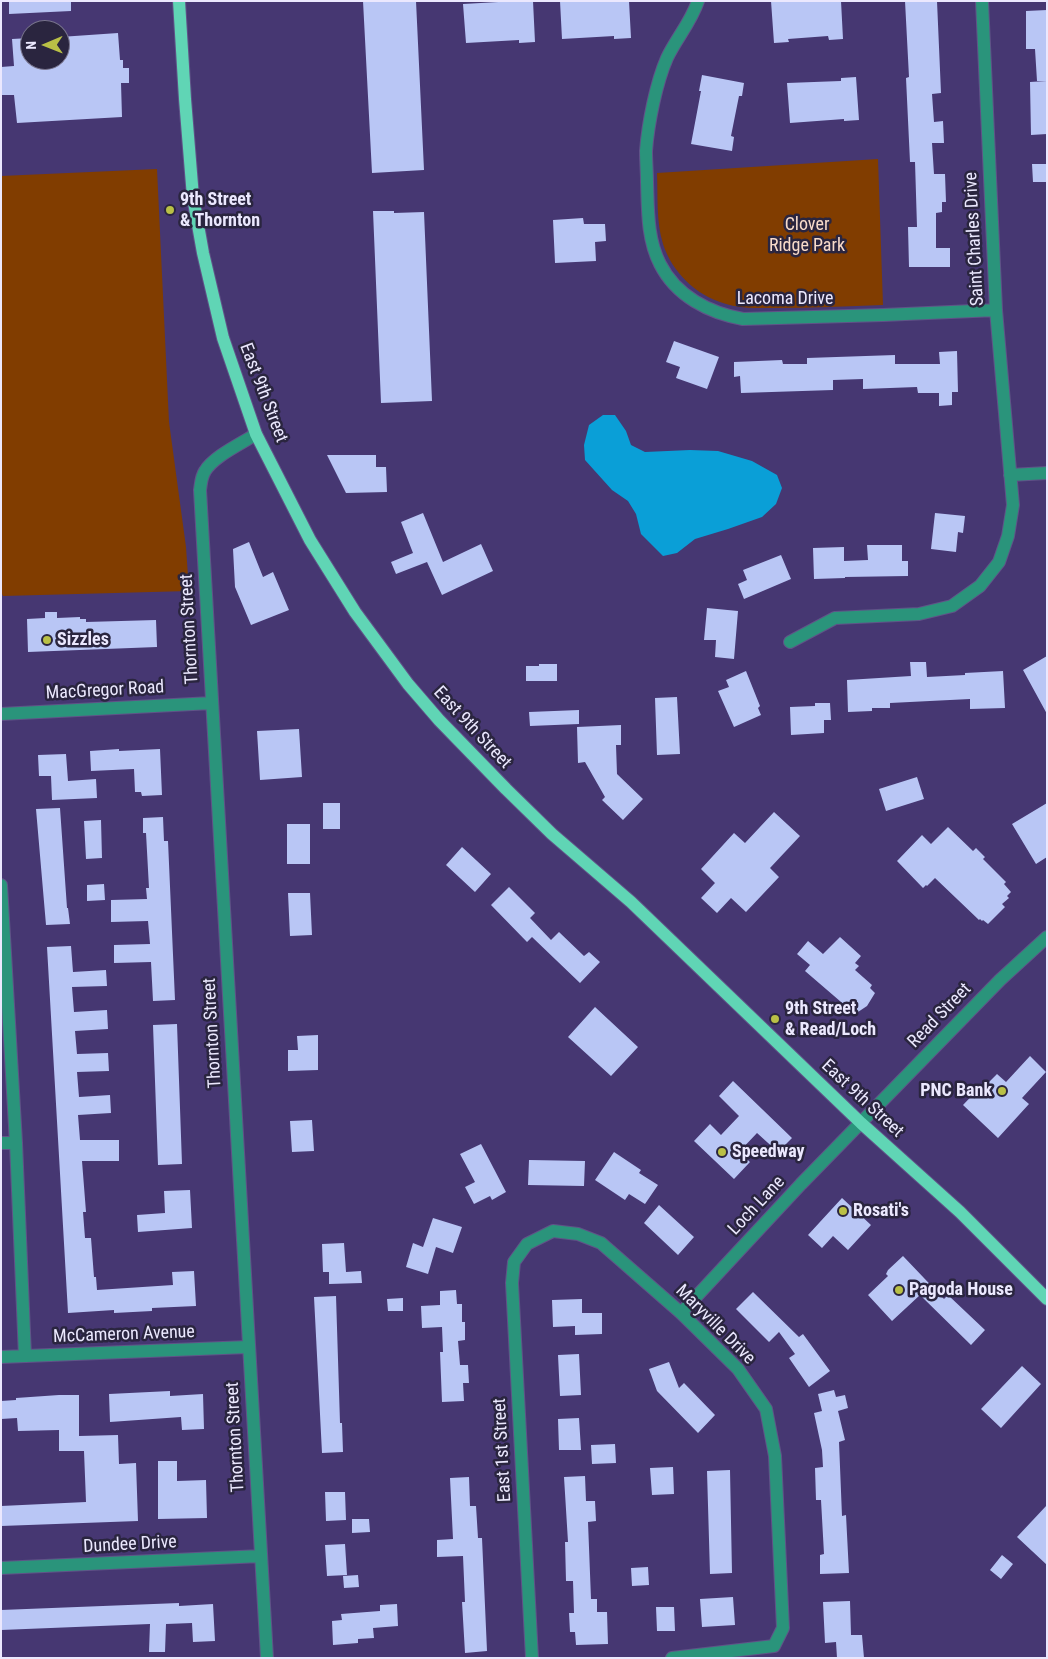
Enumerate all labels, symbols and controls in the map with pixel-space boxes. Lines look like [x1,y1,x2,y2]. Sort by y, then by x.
north arrow [20,20,70,70]
text: N [23,41,39,50]
street label: Saint Charles Drive [961,171,989,307]
place label: 9th Street & Thornton [180,189,260,232]
marker: 9th Street & Thornton [164,204,176,216]
park label: Clover Ridge Park [769,214,845,256]
street label: Lacoma Drive [737,288,833,310]
street label: East 9th Street [234,340,292,446]
street label: Thornton Street [176,573,204,685]
place label: Sizzles [57,629,109,651]
marker: Sizzles [41,634,53,646]
street label: MacGregor Road [45,677,165,705]
street label: East 9th Street [428,682,516,774]
street label: Thornton Street [199,977,227,1089]
street label: Read Street [904,979,976,1053]
place label: 9th Street & Read/Loch [785,998,876,1040]
marker: 9th Street & Read/Loch [769,1013,781,1025]
street label: East 9th Street [816,1055,908,1143]
place label: PNC Bank [920,1080,992,1102]
marker: PNC Bank [996,1085,1008,1097]
place label: Speedway [732,1141,805,1163]
marker: Speedway [716,1146,728,1158]
street label: Loch Lane [724,1172,790,1240]
place label: Rosati's [853,1200,909,1222]
marker: Rosati's [837,1205,849,1217]
place label: Pagoda House [909,1279,1013,1301]
street label: Maryville Drive [671,1281,759,1369]
marker: Pagoda House [893,1284,905,1296]
street label: McCameron Avenue [53,1322,195,1348]
street label: Thornton Street [222,1381,250,1493]
street label: East 1st Street [489,1398,517,1502]
street label: Dundee Drive [83,1532,177,1558]

